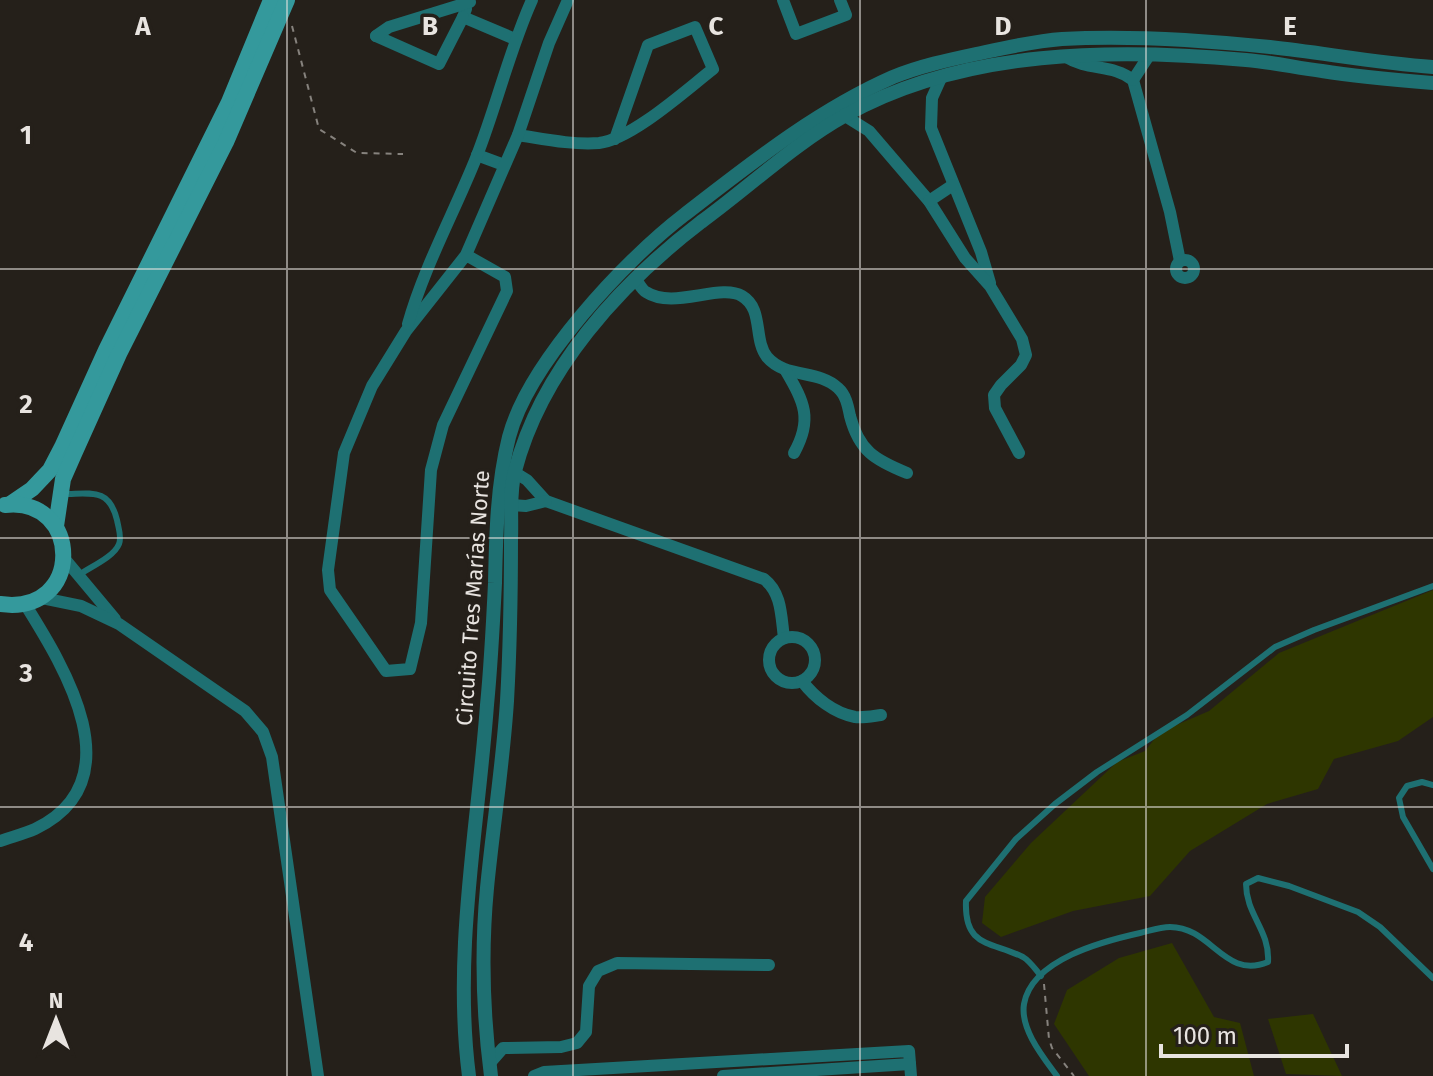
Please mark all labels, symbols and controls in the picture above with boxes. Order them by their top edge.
text: A [134,11,151,42]
text: B [422,11,438,42]
text: C [709,11,724,42]
text: D [995,11,1012,42]
text: E [1283,11,1297,42]
text: 1 [20,120,32,151]
text: 2 [19,389,33,420]
street label: Circuito Tres Marías Norte [451,469,495,727]
text: 3 [18,658,33,689]
text: 4 [19,927,34,958]
north arrow [16,980,96,1060]
text: N [49,987,63,1014]
scale bar [1161,1008,1347,1058]
text: 100 m [1173,1022,1237,1050]

